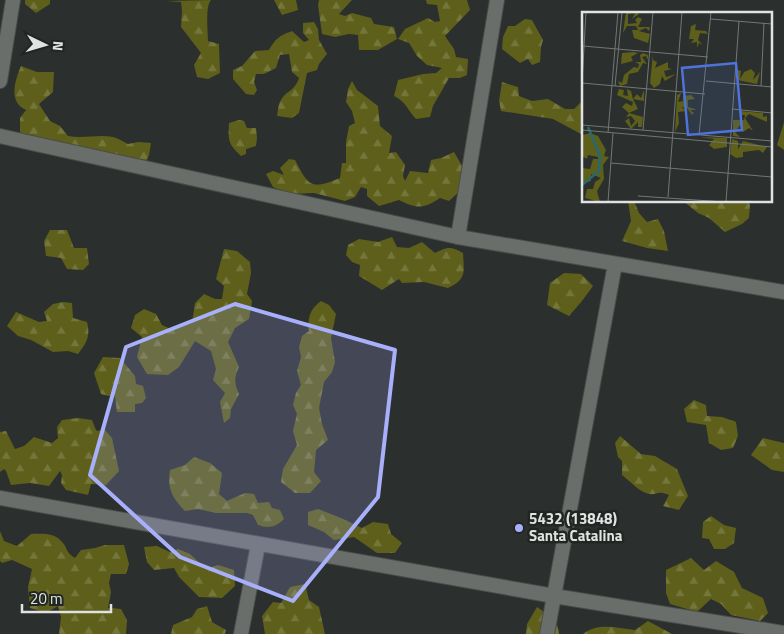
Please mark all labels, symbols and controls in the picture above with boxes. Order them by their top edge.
inset map [582,12,772,202]
north arrow [20,20,70,70]
text: N [48,40,69,52]
place label: 5432 (13848) Santa Catalina [529,507,623,547]
marker: 5432 (13848) Santa Catalina [513,522,525,534]
scale bar [22,582,111,614]
text: 20 m [30,587,63,610]

